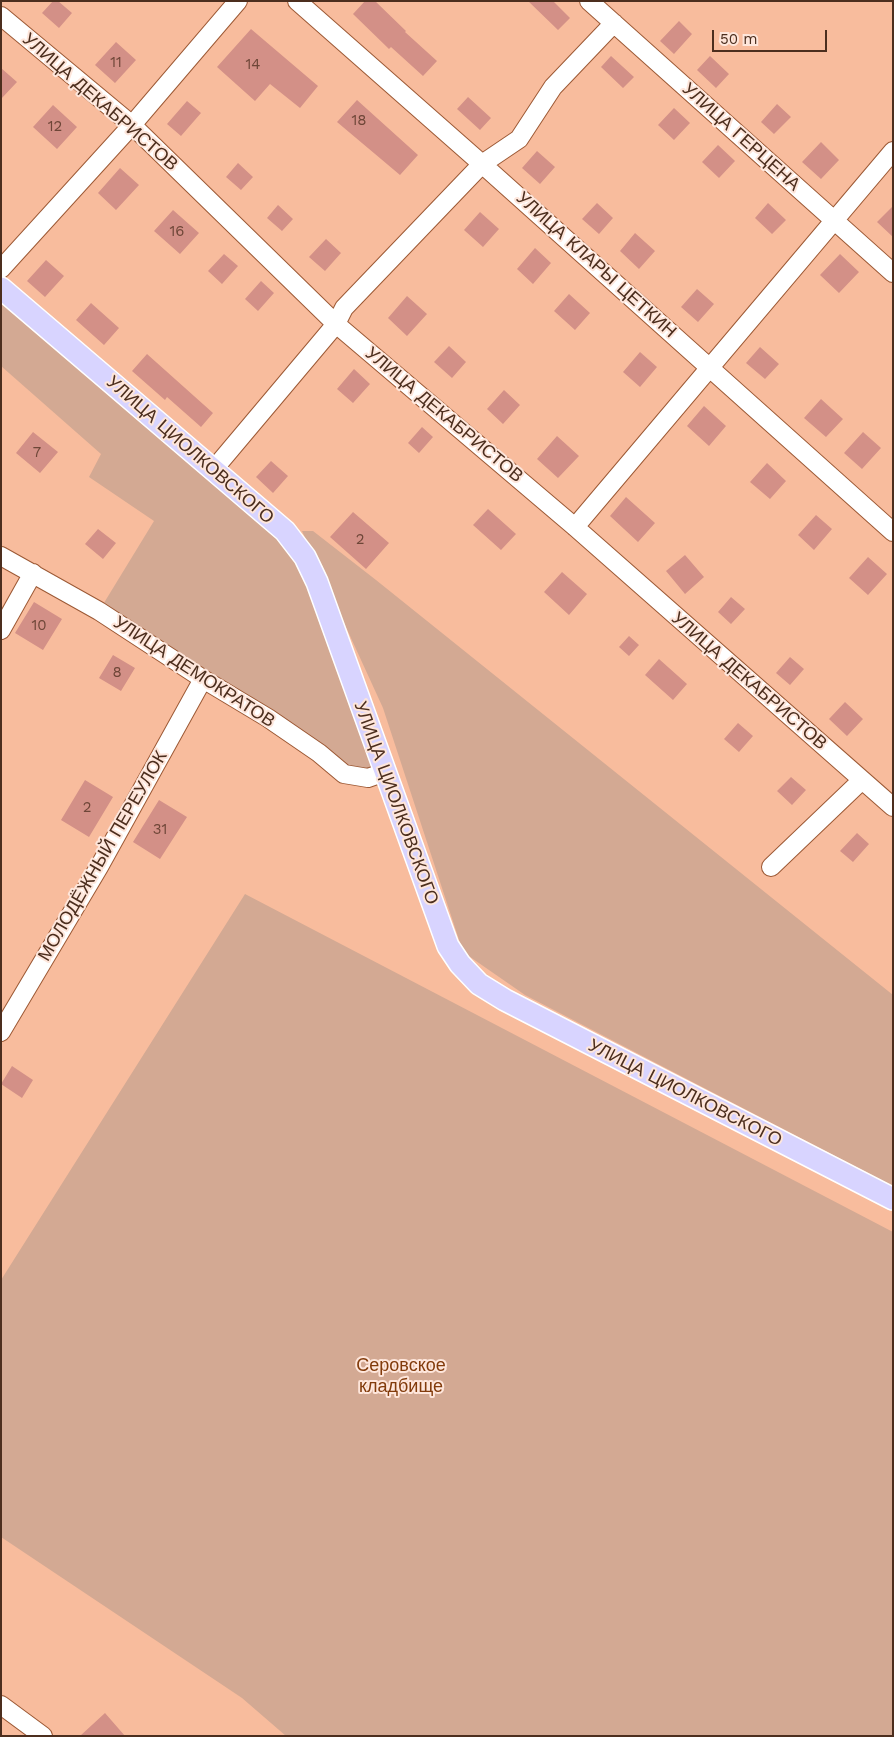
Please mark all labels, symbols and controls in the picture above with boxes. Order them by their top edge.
scale bar [714,20,829,52]
street label: УЛИЦА ДЕКАБРИСТОВ [18,29,182,175]
text: 50 m [720,30,757,48]
house number: 11 [110,54,122,72]
house number: 14 [245,56,261,74]
street label: УЛИЦА ГЕРЦЕНА [678,78,804,196]
house number: 18 [351,112,367,130]
house number: 12 [48,118,62,136]
street label: УЛИЦА КЛАРЫ ЦЕТКИН [511,187,681,343]
house number: 16 [170,223,184,241]
street label: УЛИЦА ДЕКАБРИСТОВ [361,343,527,487]
street label: УЛИЦА ЦИОЛКОВСКОГО [102,371,278,529]
house number: 7 [33,444,41,462]
house number: 2 [356,531,364,549]
street label: УЛИЦА ДЕКАБРИСТОВ [667,608,831,754]
street label: УЛИЦА ДЕМОКРАТОВ [109,612,279,732]
house number: 10 [31,617,47,635]
house number: 8 [112,664,122,682]
street label: УЛИЦА ЦИОЛКОВСКОГО [349,698,443,908]
street label: МОЛОДЁЖНЫЙ ПЕРЕУЛОК [34,747,172,965]
house number: 2 [83,799,91,817]
house number: 31 [153,821,167,839]
street label: УЛИЦА ЦИОЛКОВСКОГО [584,1035,786,1151]
park label: Серовское кладбище [356,1355,446,1398]

